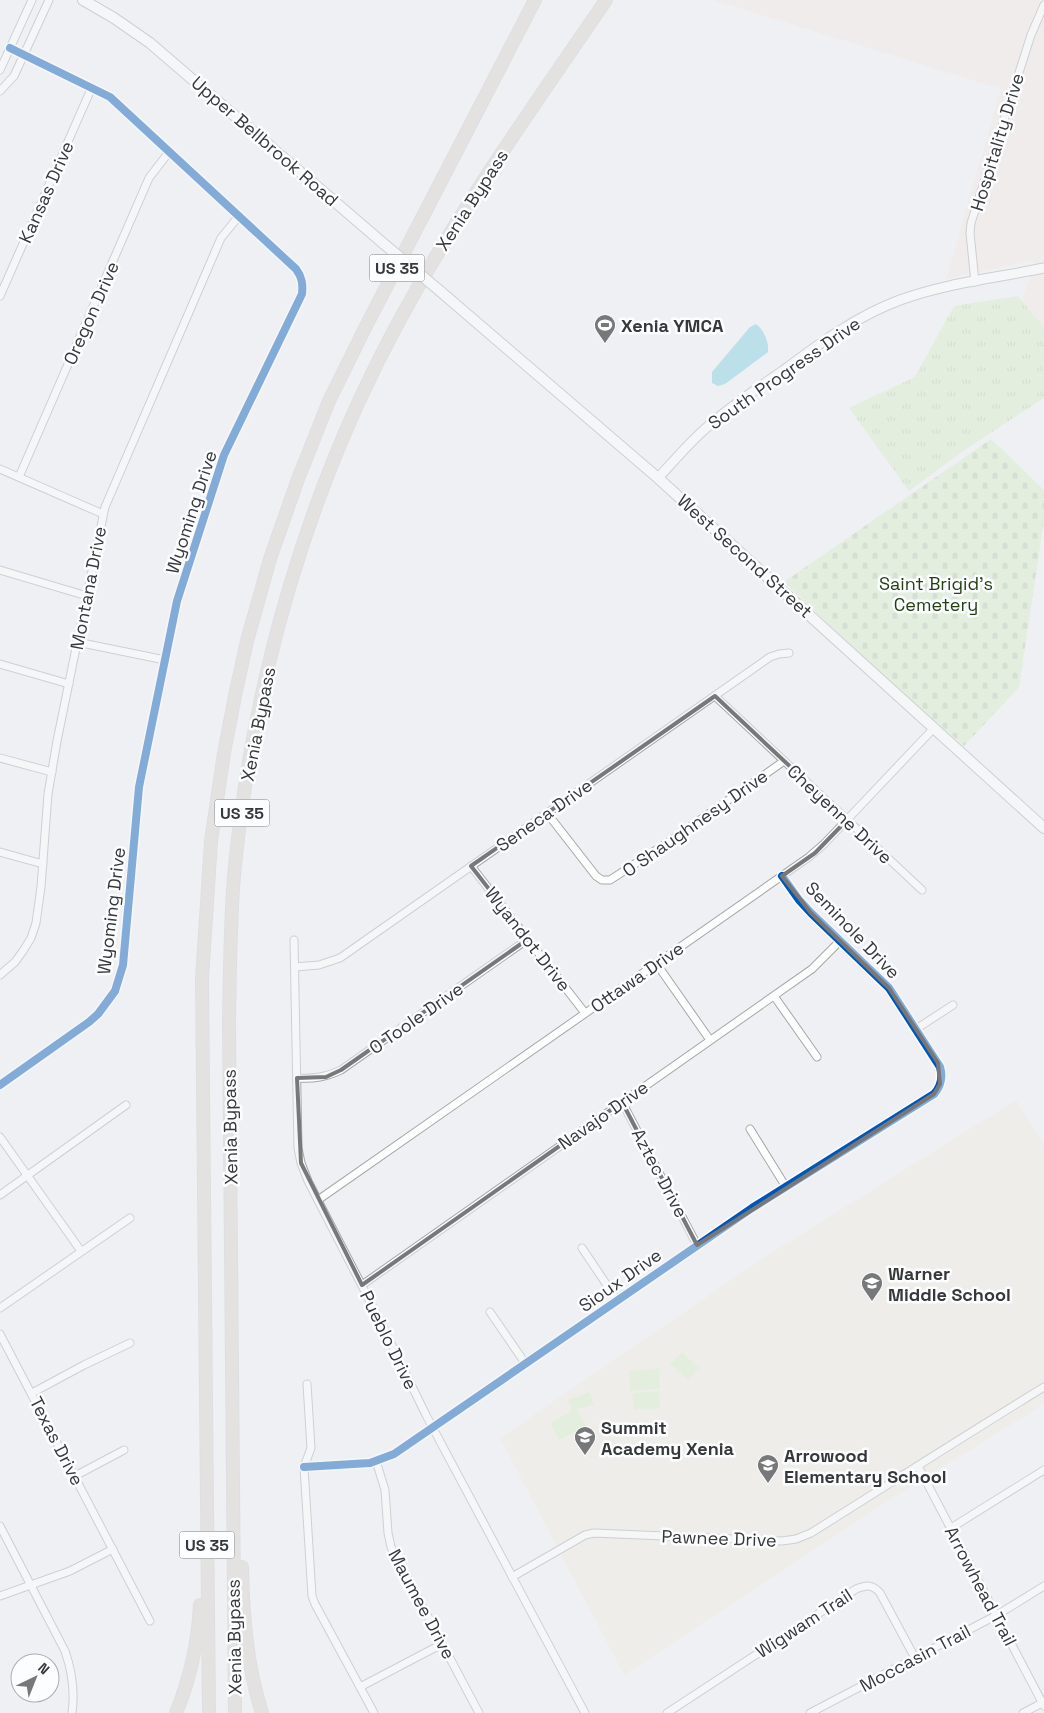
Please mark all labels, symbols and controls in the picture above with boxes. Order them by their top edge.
street label: Hospitality Drive [965,70,1029,214]
street label: Upper Bellbrook Road [187,71,343,211]
street label: Kansas Drive [13,137,79,247]
street label: Xenia Bypass [431,145,513,255]
road number: US 35 [370,254,424,282]
street label: Oregon Drive [58,258,124,368]
street label: South Progress Drive [703,312,865,434]
sports icon: Xenia YMCA [593,313,617,344]
place label: Xenia YMCA [621,314,724,337]
street label: Wyoming Drive [160,448,222,576]
street label: West Second Street [673,489,817,623]
street label: Montana Drive [65,524,111,652]
park label: Saint Brigid’s Cemetery [879,572,993,616]
street label: Xenia Bypass [236,665,280,783]
street label: Cheyenne Drive [783,759,897,869]
street label: O Shaughnesy Drive [618,764,772,882]
street label: Seneca Drive [491,773,597,857]
road number: US 35 [214,800,270,826]
street label: Wyoming Drive [92,846,130,976]
street label: Seminole Drive [801,876,905,984]
street label: Wyandot Drive [480,882,576,996]
street label: Ottawa Drive [586,936,688,1018]
street label: O Toole Drive [364,977,468,1059]
street label: Xenia Bypass [217,1069,243,1185]
street label: Navajo Drive [553,1075,653,1155]
street label: Aztec Drive [627,1124,693,1222]
street label: Sioux Drive [574,1243,666,1317]
place label: Warner Middle School [888,1262,1011,1306]
school or university icon: Warner Middle School [860,1271,884,1302]
street label: Pueblo Drive [355,1287,423,1393]
street label: Texas Drive [25,1393,89,1489]
place label: Summit Academy Xenia [601,1416,735,1460]
school or university icon: Summit Academy Xenia [573,1425,597,1456]
place label: Arrowood Elementary School [784,1444,947,1488]
school or university icon: Arrowood Elementary School [756,1453,780,1484]
street label: Arrowhead Trail [940,1522,1022,1650]
street label: Pawnee Drive [661,1524,777,1552]
road number: US 35 [180,1532,234,1558]
street label: Maumee Drive [383,1545,461,1663]
street label: Xenia Bypass [221,1579,247,1695]
street label: Wigwam Trail [751,1583,857,1663]
street label: Moccasin Trail [856,1619,974,1697]
north arrow [10,1653,60,1703]
text: N [34,1659,53,1678]

